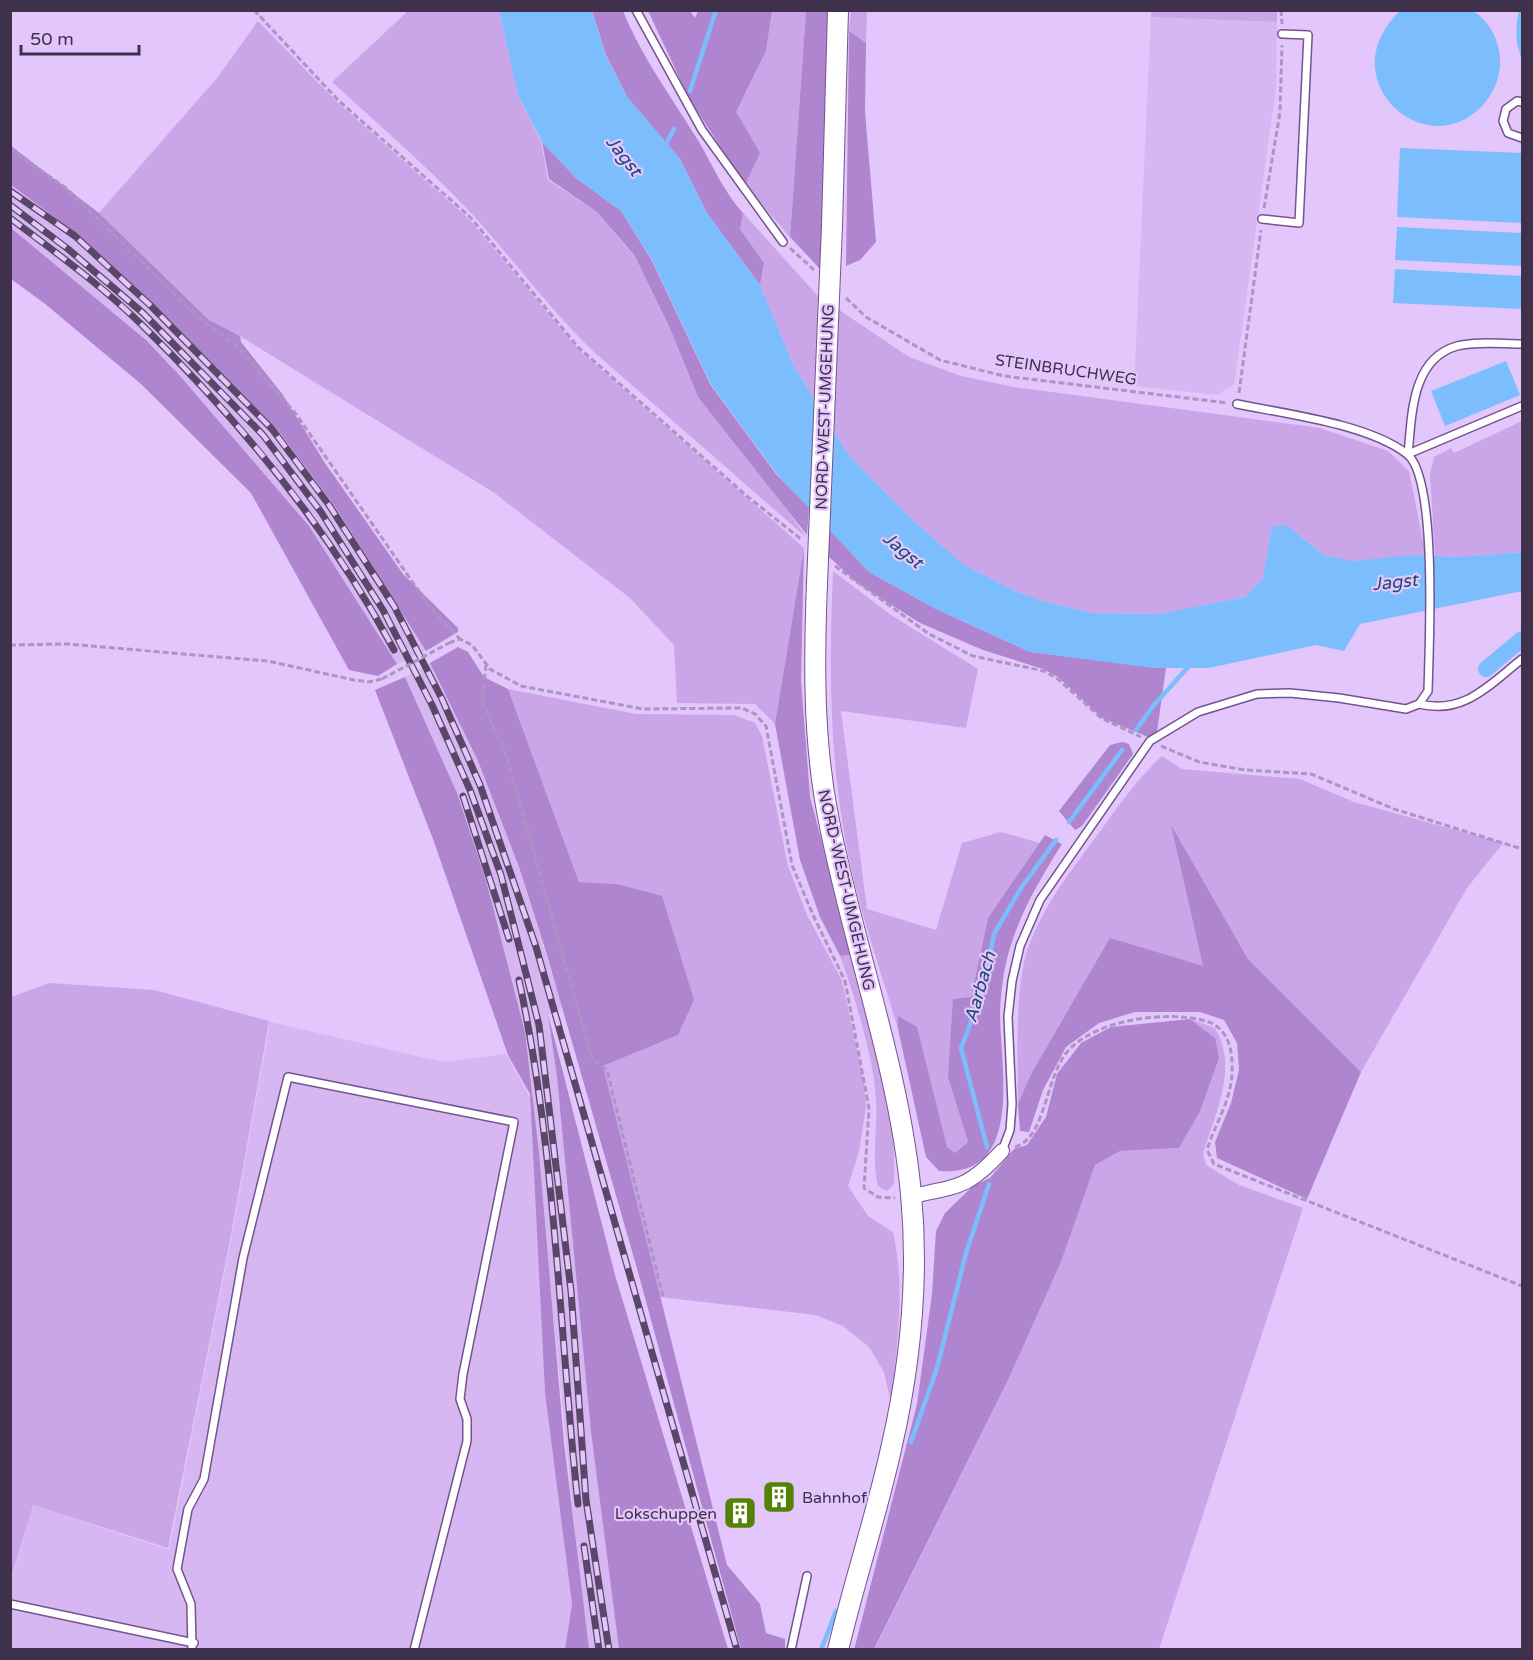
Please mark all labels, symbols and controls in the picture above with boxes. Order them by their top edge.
scale bar [21,18,140,56]
text: 50 m [30,28,74,50]
water label: Jagst [601,131,648,182]
street label: NORD-WEST-UMGEHUNG [811,304,839,510]
street label: STEINBRUCHWEG [994,350,1138,390]
water label: Jagst [879,527,929,574]
water label: Jagst [1371,568,1421,595]
street label: NORD-WEST-UMGEHUNG [813,788,879,993]
water label: Aarbach [959,948,1001,1025]
building icon: Bahnhof [761,1479,797,1515]
place label: Bahnhof [802,1488,868,1508]
building icon: Lokschuppen [722,1495,758,1531]
place label: Lokschuppen [615,1504,717,1524]

